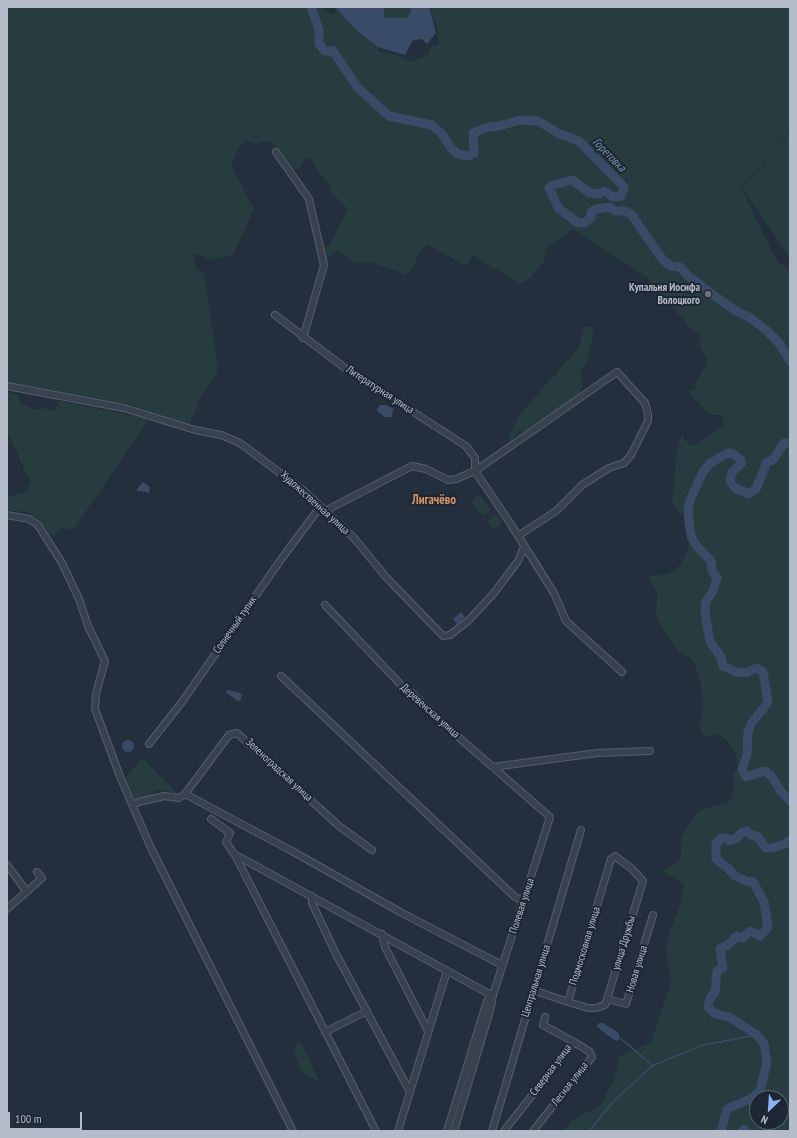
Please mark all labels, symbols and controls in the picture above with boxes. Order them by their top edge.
water label: Горетовка [589,135,629,175]
place label: Купальня Иосифа Волоцкого [629,281,700,307]
marker: Купальня Иосифа Волоцкого [703,289,713,299]
street label: Литературная улица [344,363,416,417]
street label: Художественная улица [278,469,352,537]
district label: Лигачёво [412,492,456,508]
street label: Солнечный тупик [210,594,260,656]
street label: Деревенская улица [398,681,462,741]
street label: Зеленоградская улица [243,736,315,804]
street label: Полевая улица [507,877,537,935]
street label: Подмосковная улица [567,905,603,987]
street label: улица Дружбы [609,914,639,972]
street label: Центральная улица [519,943,553,1019]
street label: Новая улица [624,944,650,994]
street label: Северная улица [527,1042,575,1098]
street label: Лесная улица [549,1059,591,1109]
north arrow [749,1090,789,1130]
scale bar [10,1104,84,1130]
text: 100 m [15,1111,42,1126]
text: N [759,1112,770,1128]

